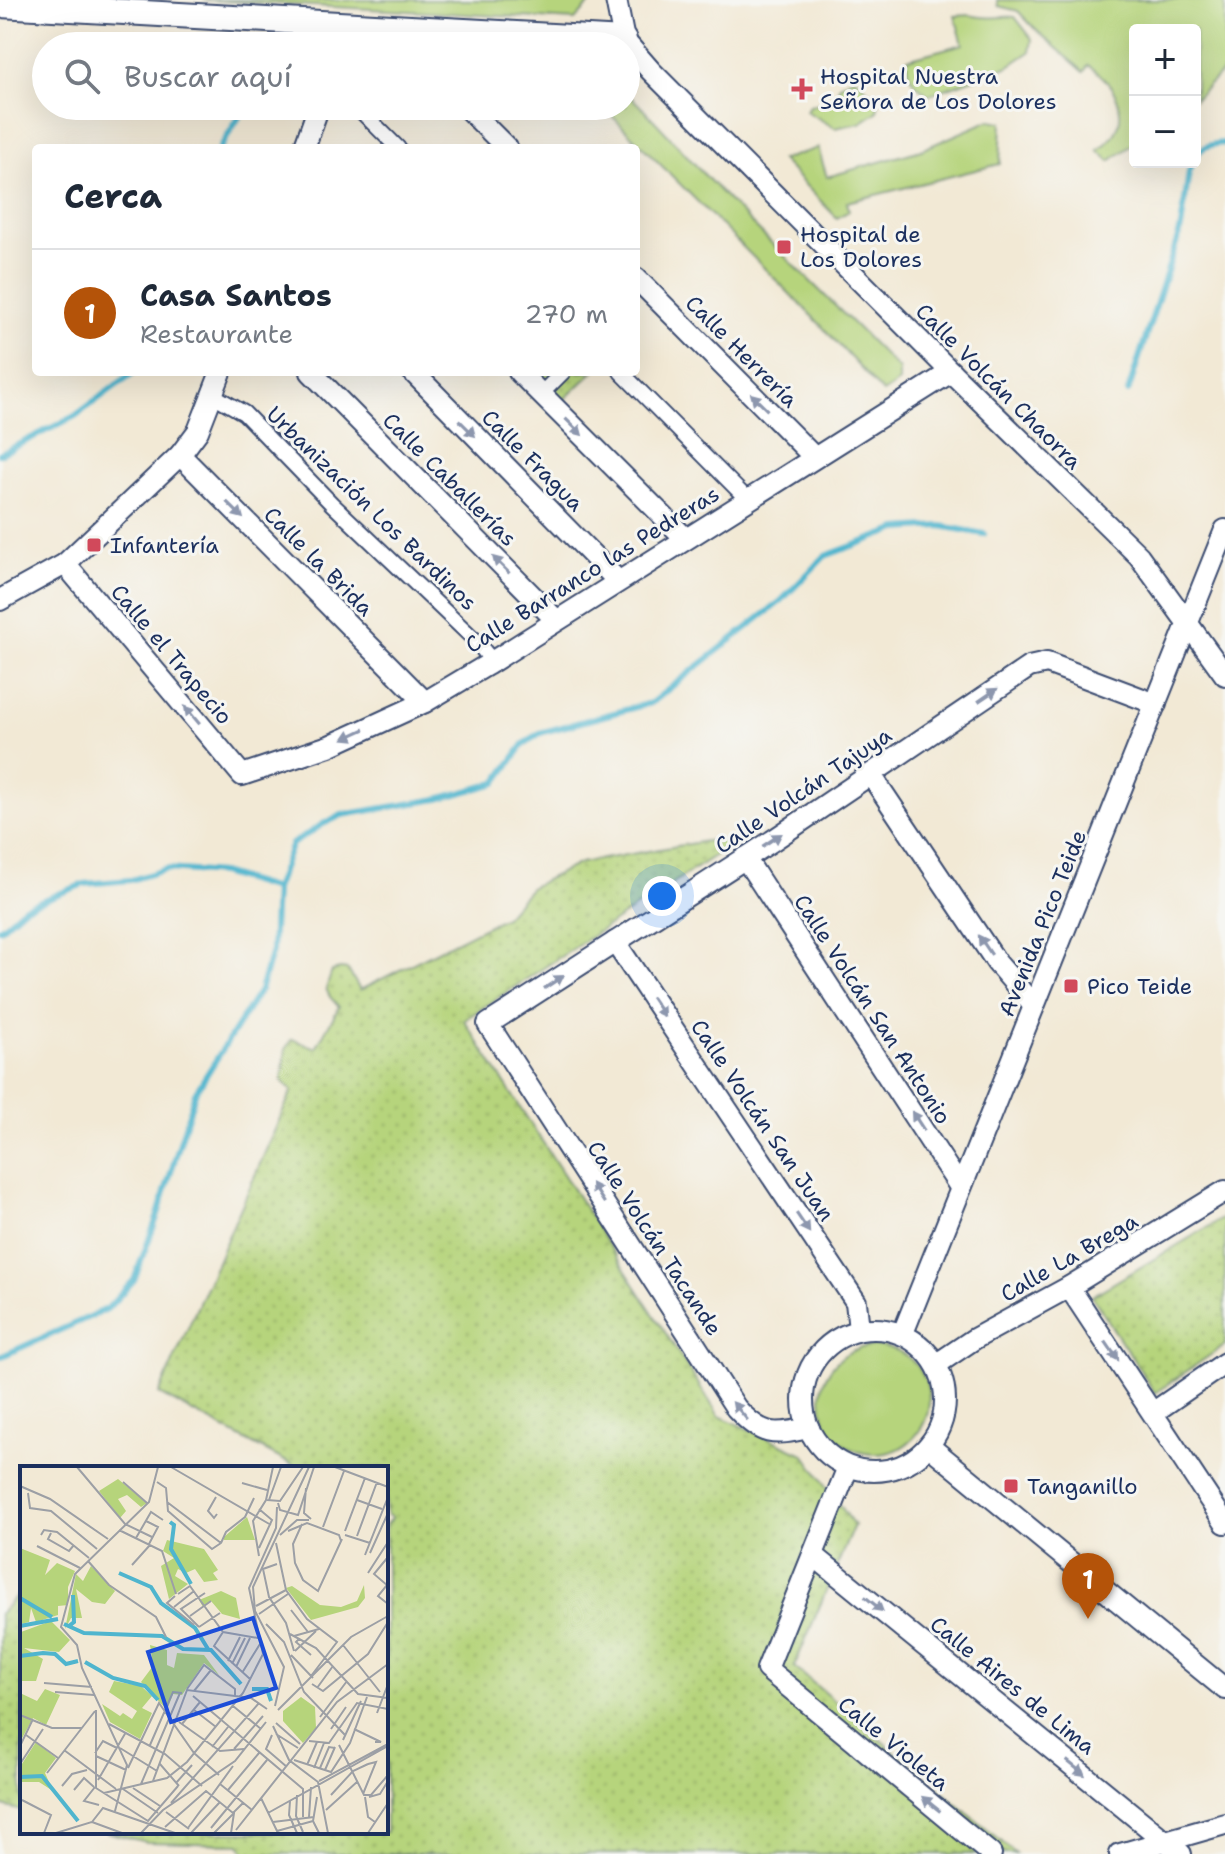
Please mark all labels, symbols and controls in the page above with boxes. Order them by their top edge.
map controls [1129,24,1201,168]
button: + [1129,24,1201,96]
search box [32,32,640,120]
icon: search [60,54,104,98]
text: Buscar aquí [124,56,292,97]
place label: Hospital Nuestra Señora de Los Dolores [820,62,1057,116]
marker: Hospital Nuestra Señora de Los Dolores [791,78,813,100]
button: − [1129,96,1201,168]
text: Cerca [64,173,162,219]
place label: Hospital de Los Dolores [800,220,922,274]
marker: Hospital de Los Dolores [775,238,793,256]
text: Casa Santos [140,275,332,316]
street label: Calle Herrería [679,289,804,414]
text: 1 [84,296,96,331]
text: 270 m [525,296,608,331]
street label: Calle Volcán Chaorra [909,297,1088,476]
text: Restaurante [140,316,293,351]
one-way arrow [750,393,769,412]
street label: Urbanización Los Bardinos [260,400,483,617]
street label: Calle Fragua [475,403,590,518]
street label: Calle Caballerías [376,406,523,553]
one-way arrow [564,417,583,436]
one-way arrow [457,418,476,437]
street label: Calle Barranco las Pedreras [460,479,725,660]
one-way arrow [225,500,244,519]
street label: Calle la Brida [258,500,380,623]
place label: Infantería [110,531,219,560]
marker: Infantería [85,536,103,554]
one-way arrow [492,556,511,575]
street label: Calle el Trapecio [104,578,239,731]
one-way arrow [977,688,998,703]
one-way arrow [184,705,201,725]
street label: Calle Volcán Tajuya [709,720,897,860]
one-way arrow [342,728,366,741]
street label: Avenida Pico Teide [992,826,1093,1021]
one-way arrow [761,834,783,848]
your location [642,876,682,916]
street label: Calle Volcán San Antonio [787,889,958,1130]
one-way arrow [978,935,993,956]
place label: Pico Teide [1087,972,1192,1001]
one-way arrow [543,975,565,989]
marker: Pico Teide [1062,977,1080,995]
one-way arrow [651,996,666,1017]
street label: Calle Volcán San Juan [684,1014,841,1227]
one-way arrow [910,1111,925,1132]
street label: Calle Volcán Tacande [581,1135,728,1341]
one-way arrow [590,1183,605,1204]
street label: Calle La Brega [995,1206,1143,1309]
one-way arrow [795,1212,810,1233]
one-way arrow [1104,1341,1119,1362]
one-way arrow [732,1401,749,1421]
inset map [20,1466,388,1834]
place label: Tanganillo [1027,1472,1137,1501]
marker: Tanganillo [1002,1477,1020,1495]
pin: 1 [1062,1553,1114,1619]
one-way arrow [864,1595,884,1612]
street label: Calle Aires de Lima [924,1610,1102,1761]
street label: Calle Violeta [832,1690,956,1797]
one-way arrow [1066,1759,1086,1775]
one-way arrow [921,1797,941,1813]

